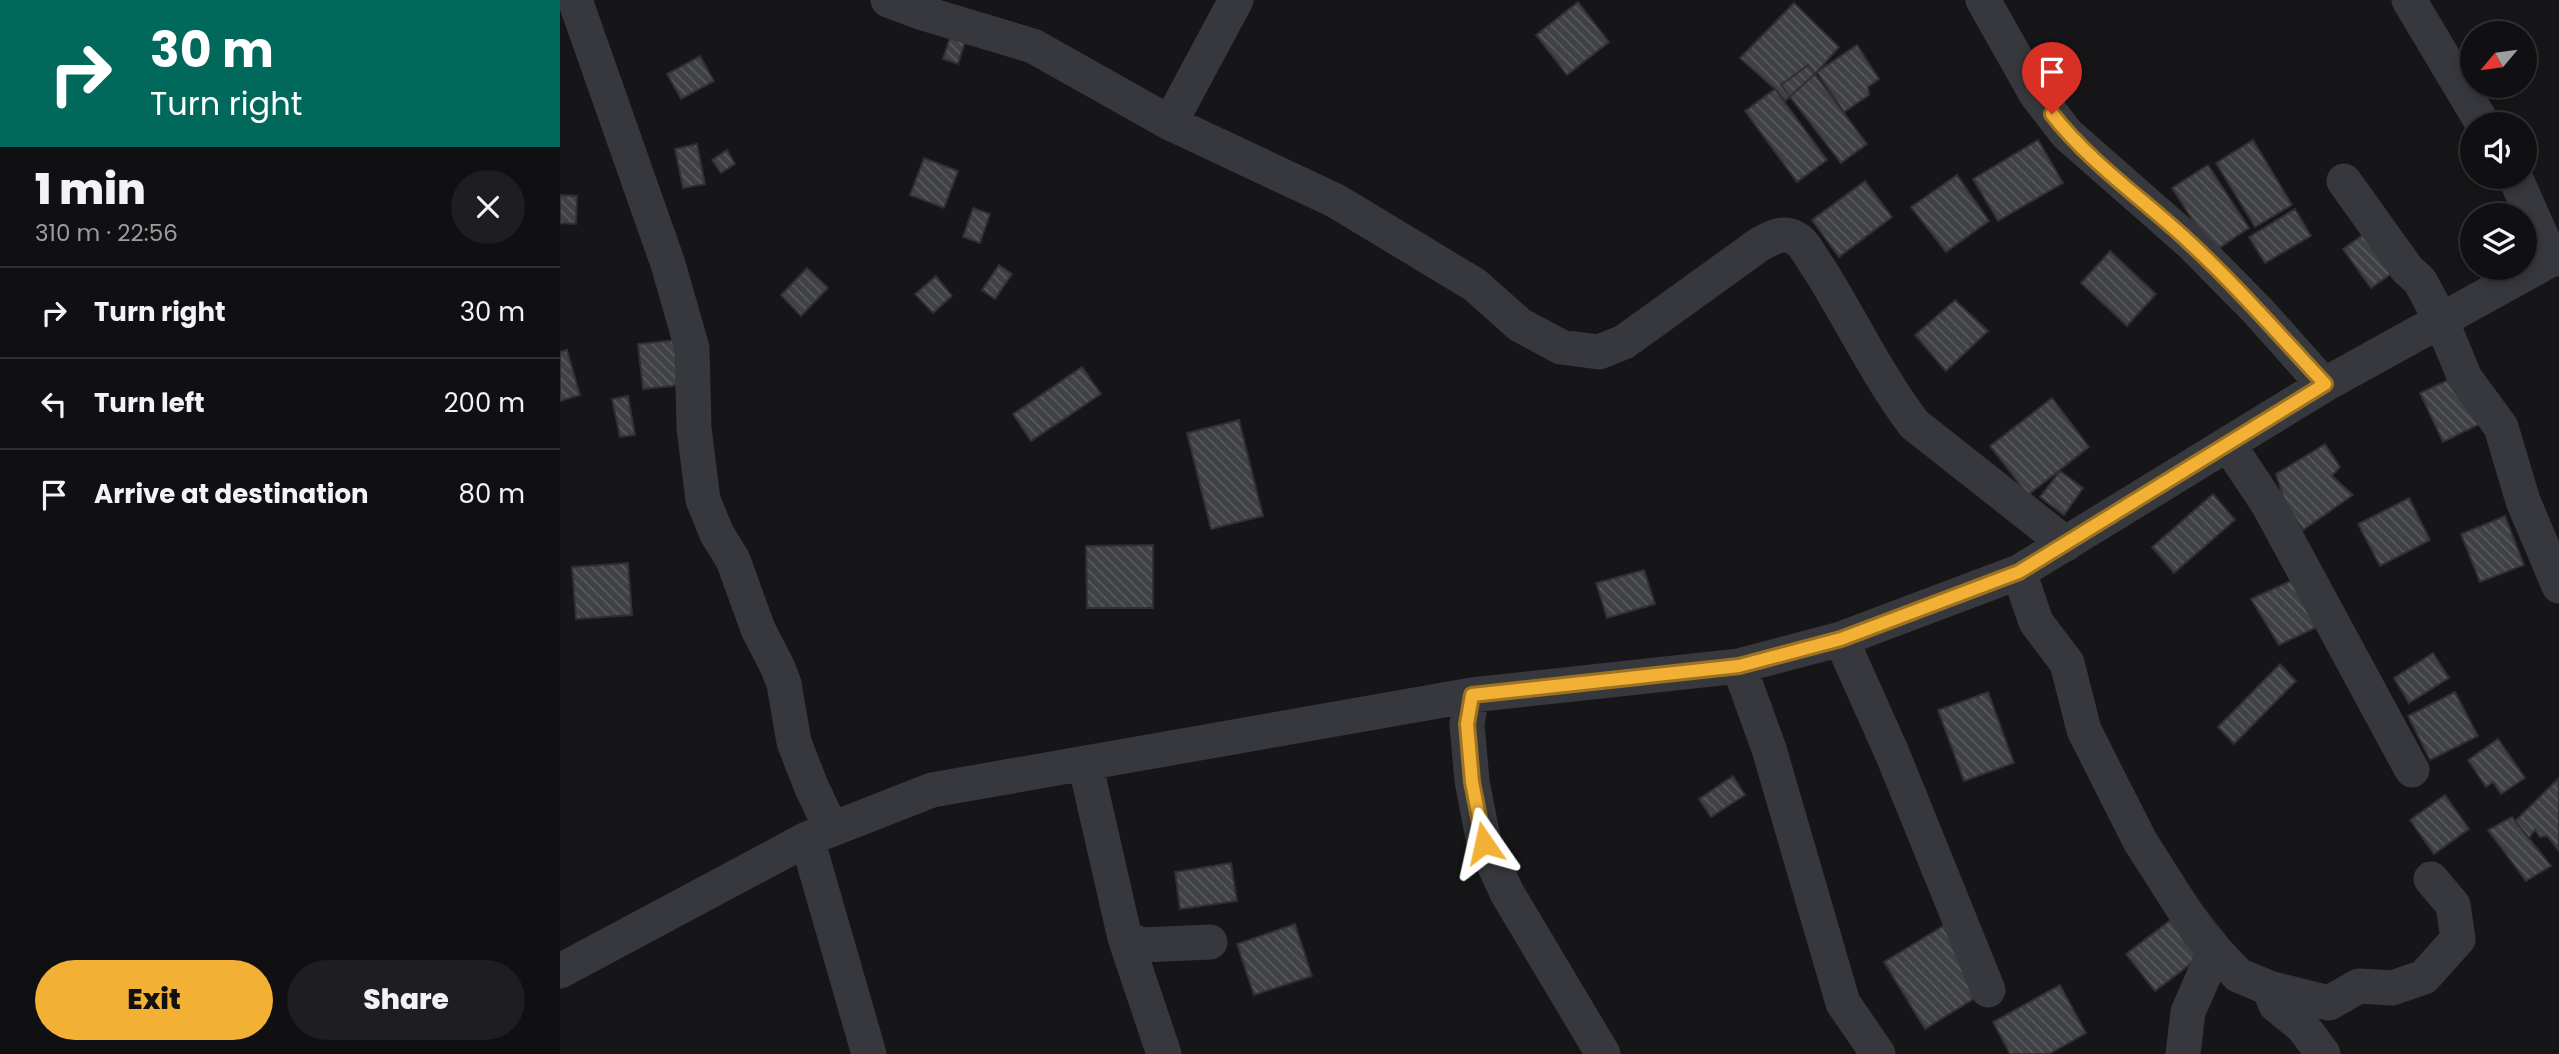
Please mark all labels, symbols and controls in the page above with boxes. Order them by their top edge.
text: 30 m [150,16,274,84]
north arrow [2460,21,2538,98]
map controls [2460,21,2537,280]
icon: right [35,28,126,119]
pin [2022,42,2082,114]
icon: arrive [2033,53,2071,91]
text: Turn right [150,81,302,126]
button: sound [2460,112,2537,189]
text: 1 min [35,160,146,219]
button: close [451,170,525,244]
button: layers [2460,203,2537,280]
text: 310 m · 22:56 [35,217,178,249]
icon: right [35,294,73,332]
text: Turn right [94,294,226,330]
text: 30 m [460,294,525,330]
icon: left [35,385,73,423]
text: Turn left [94,385,205,421]
text: 200 m [444,385,525,421]
icon: arrive [35,476,73,514]
text: Arrive at destination [94,476,369,512]
text: 80 m [459,476,525,512]
position arrow [1447,806,1521,880]
button: Exit [35,960,273,1040]
button: Share [287,960,525,1040]

